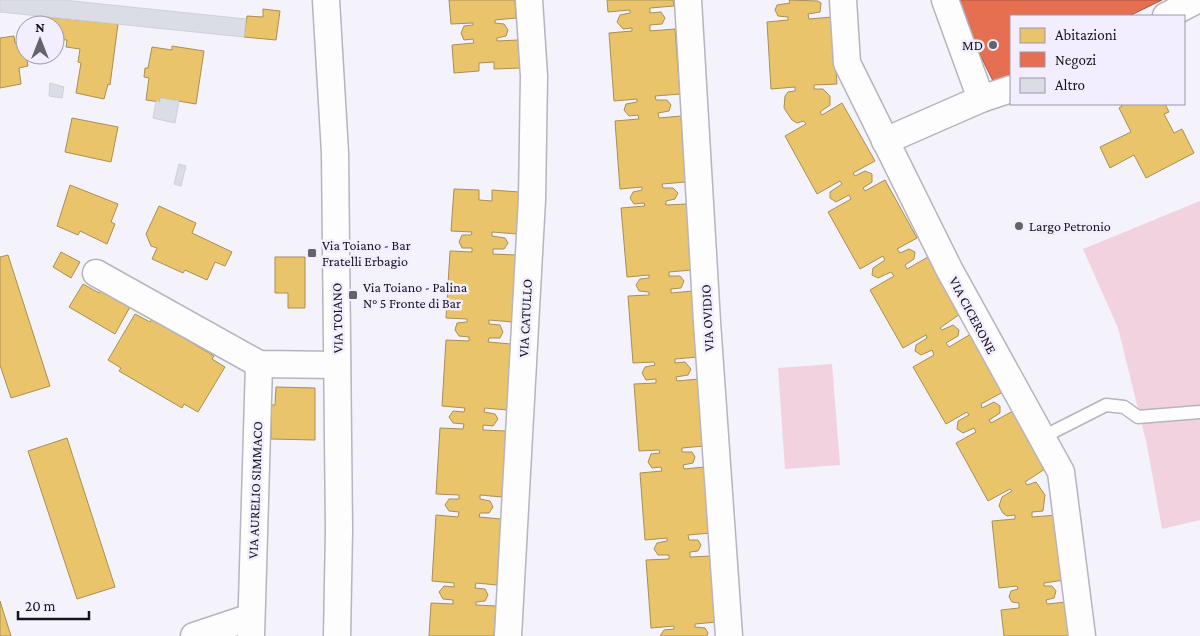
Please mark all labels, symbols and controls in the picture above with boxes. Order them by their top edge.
north arrow [15,15,65,65]
legend [1010,15,1185,105]
text: N [35,19,45,35]
text: Abitazioni [1055,27,1117,43]
place label: MD [962,37,983,53]
marker: MD [987,39,999,51]
text: Negozi [1055,52,1096,69]
text: Altro [1055,77,1085,93]
place label: Largo Petronio [1029,218,1111,234]
marker: Largo Petronio [1013,220,1025,232]
place label: Via Toiano - Bar Fratelli Erbagio [322,237,411,269]
marker: Via Toiano - Bar Fratelli Erbagio [306,247,318,259]
street label: VIA CICERONE [946,274,1000,357]
street label: VIA CATULLO [515,278,535,358]
place label: Via Toiano - Palina N° 5 Fronte di Bar [363,279,468,311]
street label: VIA TOIANO [328,283,346,353]
street label: VIA OVIDIO [697,284,717,352]
marker: Via Toiano - Palina N° 5 Fronte di Bar [347,289,359,301]
street label: VIA AURELIO SIMMACO [245,421,265,559]
scale bar [18,588,89,620]
text: 20 m [25,598,56,614]

